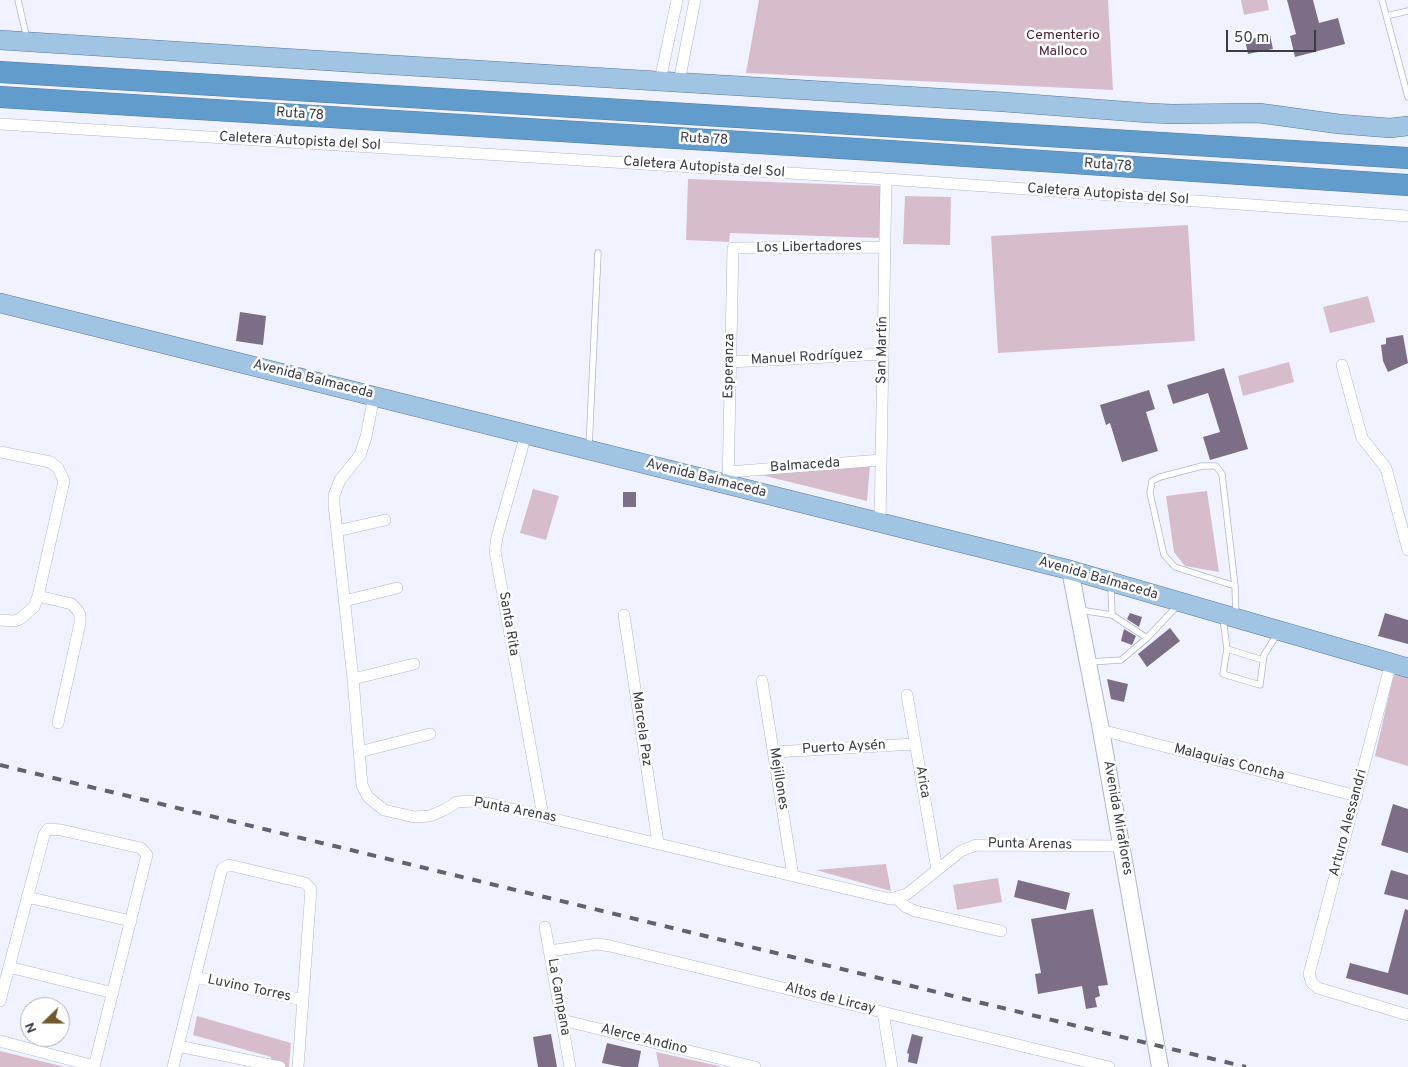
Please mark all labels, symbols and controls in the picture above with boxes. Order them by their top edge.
scale bar [1228,20,1318,52]
park label: Cementerio Malloco [1026,28,1100,60]
text: 50 m [1234,29,1269,48]
street label: Ruta 78 [275,105,325,125]
street label: Caletera Autopista del Sol [219,129,381,155]
street label: Ruta 78 [679,130,729,150]
street label: Caletera Autopista del Sol [623,154,785,182]
street label: Ruta 78 [1083,156,1133,176]
street label: Caletera Autopista del Sol [1027,181,1189,209]
street label: Los Libertadores [756,239,862,257]
street label: San Martín [874,316,892,384]
street label: Esperanza [721,333,739,399]
street label: Manuel Rodríguez [750,347,864,369]
street label: Avenida Balmaceda [251,357,375,403]
street label: Balmaceda [770,455,840,477]
street label: Avenida Balmaceda [644,456,768,502]
street label: Avenida Balmaceda [1036,554,1160,604]
street label: Santa Rita [494,591,522,657]
street label: Marcela Paz [627,690,655,768]
street label: Puerto Aysén [802,737,886,759]
street label: Malaquias Concha [1172,741,1286,785]
street label: Mejillones [765,747,791,811]
street label: Avenida Miraflores [1099,759,1135,877]
street label: Arica [911,764,933,800]
street label: Arturo Alessandri [1327,768,1371,878]
street label: Punta Arenas [472,795,558,827]
street label: Punta Arenas [988,836,1072,854]
street label: La Campana [543,957,573,1037]
street label: Luvino Torres [206,972,292,1006]
street label: Altos de Lircay [783,980,877,1018]
north arrow [20,997,70,1047]
text: N [22,1020,41,1035]
street label: Alerce Andino [599,1021,689,1059]

